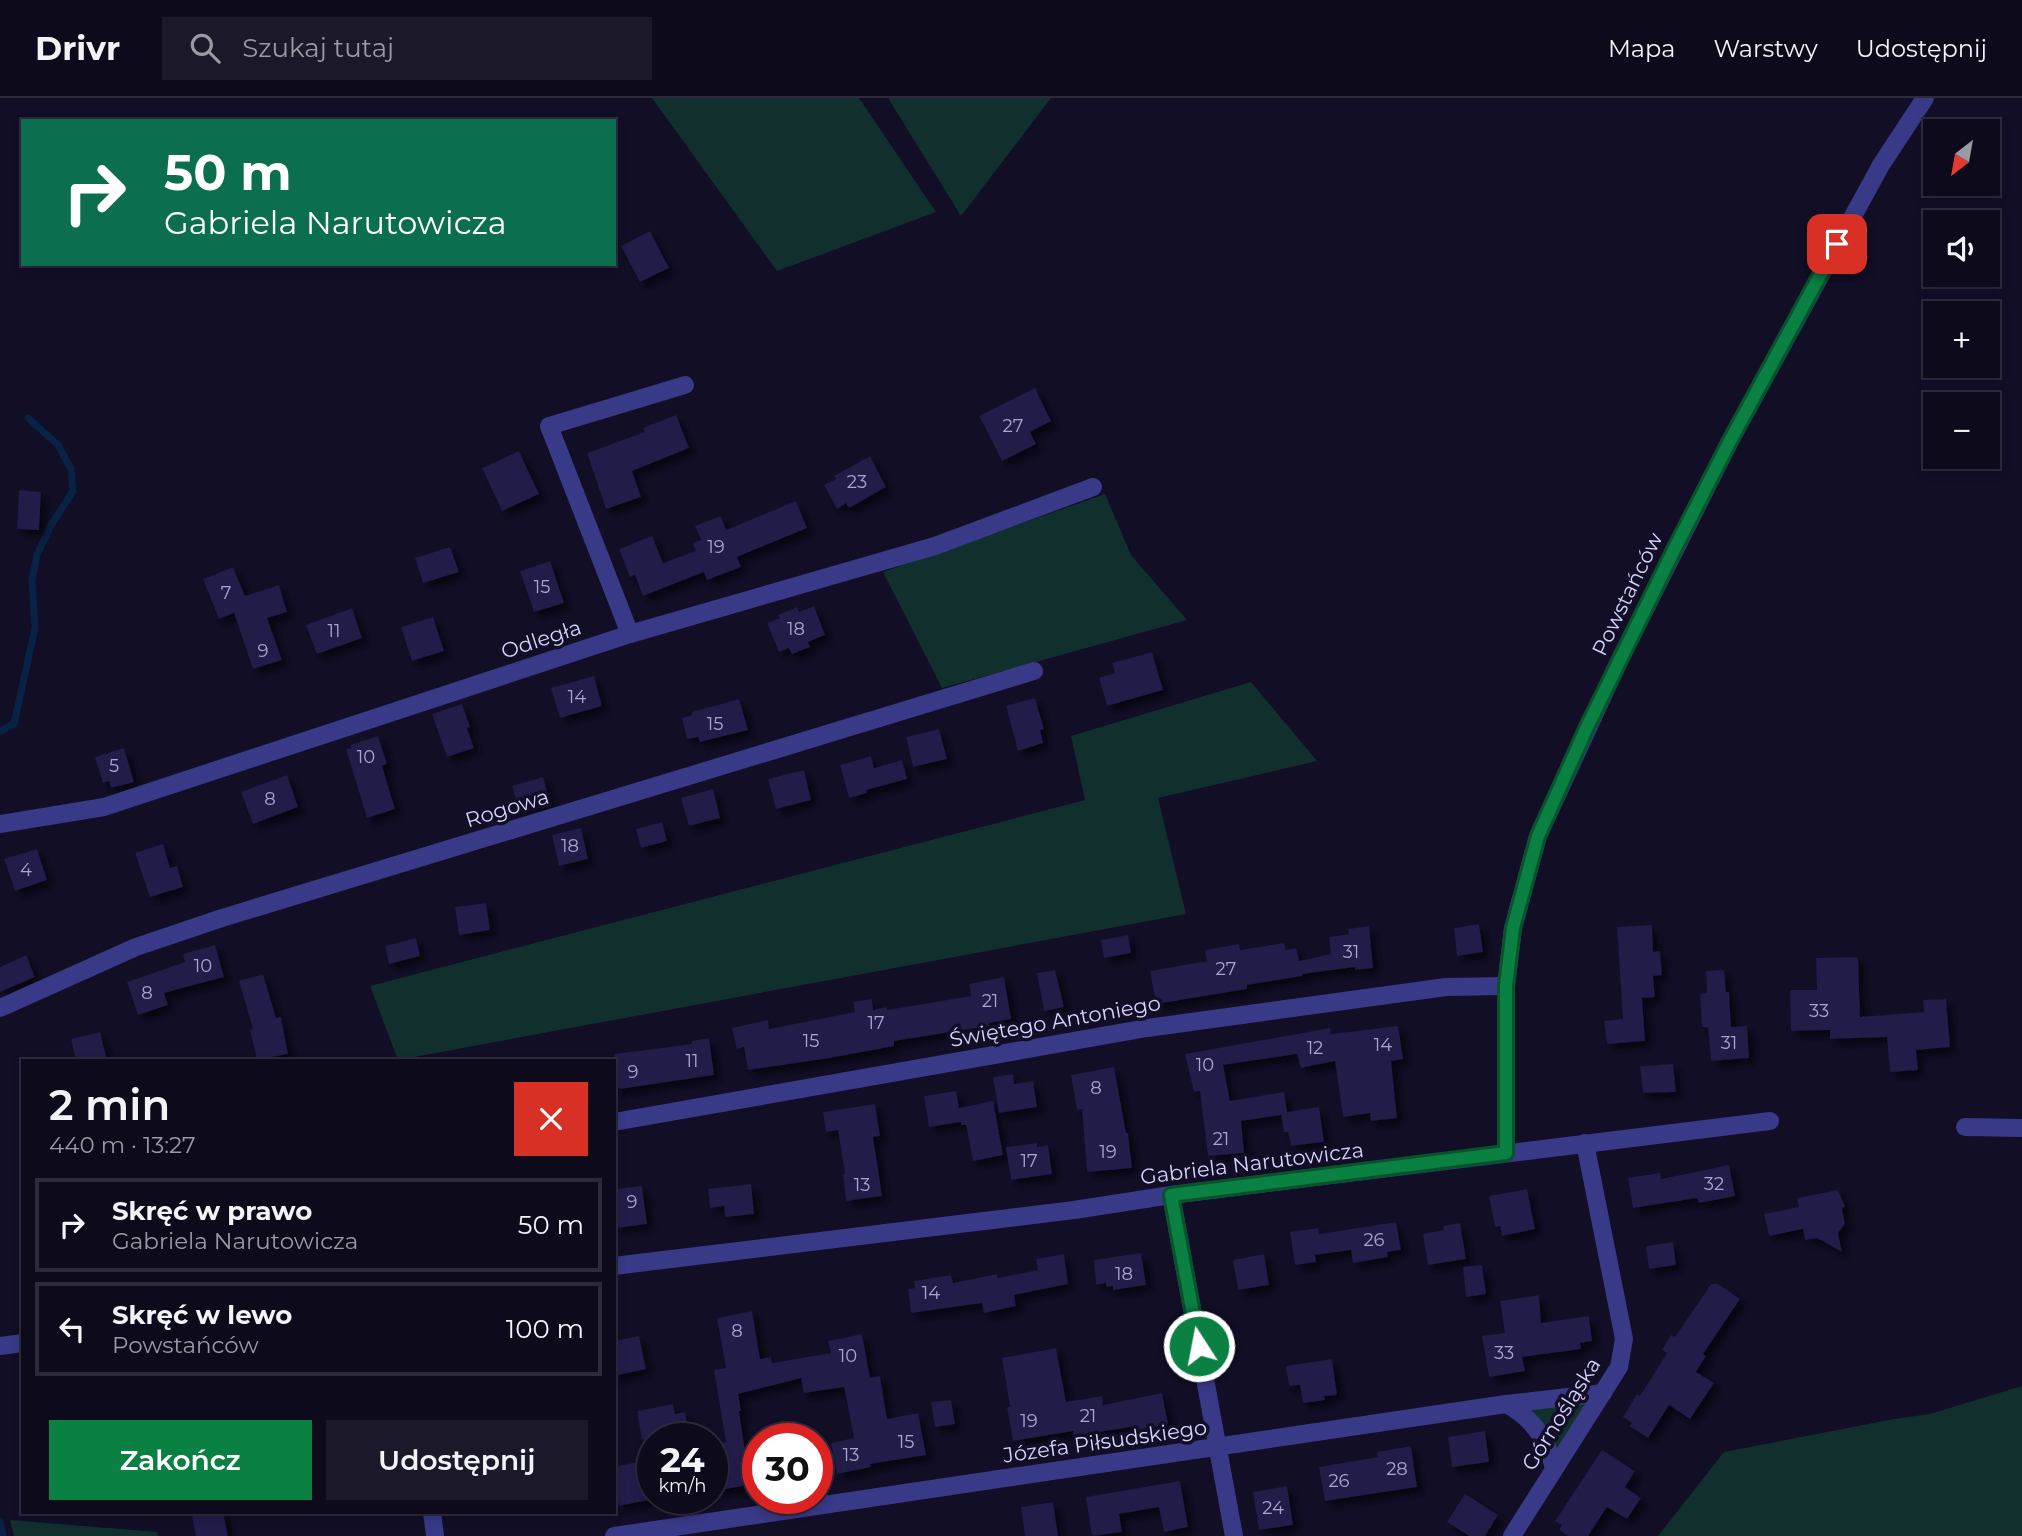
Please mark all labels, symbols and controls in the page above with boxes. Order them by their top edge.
search box [162,17,652,80]
text: Drivr [35,28,120,68]
icon: search [186,29,224,67]
text: Szukaj tutaj [242,32,394,64]
text: Mapa [1608,34,1675,63]
text: Warstwy [1713,34,1818,63]
text: Udostępnij [1856,34,1987,63]
north arrow [1923,119,2000,196]
map controls [1923,119,2000,469]
text: 50 m [164,143,292,202]
icon: right [49,147,140,238]
text: Gabriela Narutowicza [164,203,507,242]
button: sound [1923,210,2000,287]
pin [1807,214,1867,274]
icon: arrive [1818,225,1856,263]
button: + [1923,301,2000,378]
button: − [1923,392,2000,469]
house number: 27 [1003,415,1023,437]
house number: 23 [847,471,867,493]
street label: Powstańców [1586,528,1668,660]
house number: 19 [707,536,725,558]
house number: 15 [534,576,550,598]
house number: 7 [221,582,231,604]
street label: Odległa [498,614,584,664]
house number: 18 [787,618,805,640]
house number: 11 [328,620,341,642]
house number: 9 [258,640,269,662]
house number: 14 [568,686,586,708]
house number: 15 [707,713,723,735]
house number: 10 [357,746,375,768]
house number: 5 [109,755,119,777]
street label: Rogowa [462,783,552,833]
house number: 8 [264,788,276,810]
house number: 18 [561,835,579,857]
house number: 4 [20,859,32,881]
house number: 31 [1343,941,1359,963]
house number: 10 [194,955,212,977]
house number: 27 [1216,958,1236,980]
house number: 8 [141,982,153,1004]
street label: Świętego Antoniego [947,990,1163,1052]
house number: 21 [982,990,998,1012]
house number: 33 [1809,1000,1829,1022]
house number: 17 [867,1012,885,1034]
house number: 15 [803,1030,819,1052]
house number: 31 [1721,1032,1737,1054]
house number: 14 [1374,1034,1392,1056]
house number: 12 [1307,1037,1323,1059]
house number: 11 [686,1050,699,1072]
house number: 10 [1196,1054,1214,1076]
house number: 9 [628,1061,639,1083]
house number: 8 [1090,1077,1102,1099]
text: 2 min [49,1079,170,1131]
button: close [514,1082,588,1156]
house number: 21 [1213,1128,1229,1150]
text: 440 m · 13:27 [49,1131,196,1159]
street label: Gabriela Narutowicza [1139,1137,1365,1189]
house number: 19 [1099,1141,1117,1163]
house number: 17 [1020,1150,1038,1172]
house number: 32 [1704,1173,1724,1195]
house number: 13 [854,1174,870,1196]
house number: 9 [627,1191,638,1213]
text: Skręć w prawo [112,1195,312,1227]
icon: right [53,1206,91,1244]
text: 50 m [518,1209,584,1241]
text: Gabriela Narutowicza [112,1227,358,1255]
house number: 26 [1363,1229,1385,1251]
house number: 18 [1115,1263,1133,1285]
house number: 14 [922,1282,940,1304]
text: Skręć w lewo [112,1299,292,1331]
position arrow [1162,1309,1236,1383]
icon: left [53,1310,91,1348]
text: 100 m [506,1313,584,1345]
house number: 8 [731,1320,743,1342]
text: Powstańców [112,1331,259,1359]
house number: 33 [1494,1342,1514,1364]
house number: 10 [839,1345,857,1367]
street label: Górnośląska [1516,1353,1606,1475]
house number: 21 [1080,1405,1096,1427]
house number: 19 [1020,1410,1038,1432]
street label: Józefa Piłsudskiego [1001,1414,1208,1468]
button: Zakończ [49,1420,312,1500]
button: Udostępnij [326,1420,588,1500]
speed limit sign: 30 [742,1423,833,1514]
house number: 15 [898,1431,914,1453]
text: 24 [660,1438,705,1481]
house number: 13 [843,1444,859,1466]
house number: 28 [1386,1458,1408,1480]
house number: 26 [1328,1470,1350,1492]
text: km/h [658,1475,707,1497]
house number: 24 [1262,1497,1284,1519]

